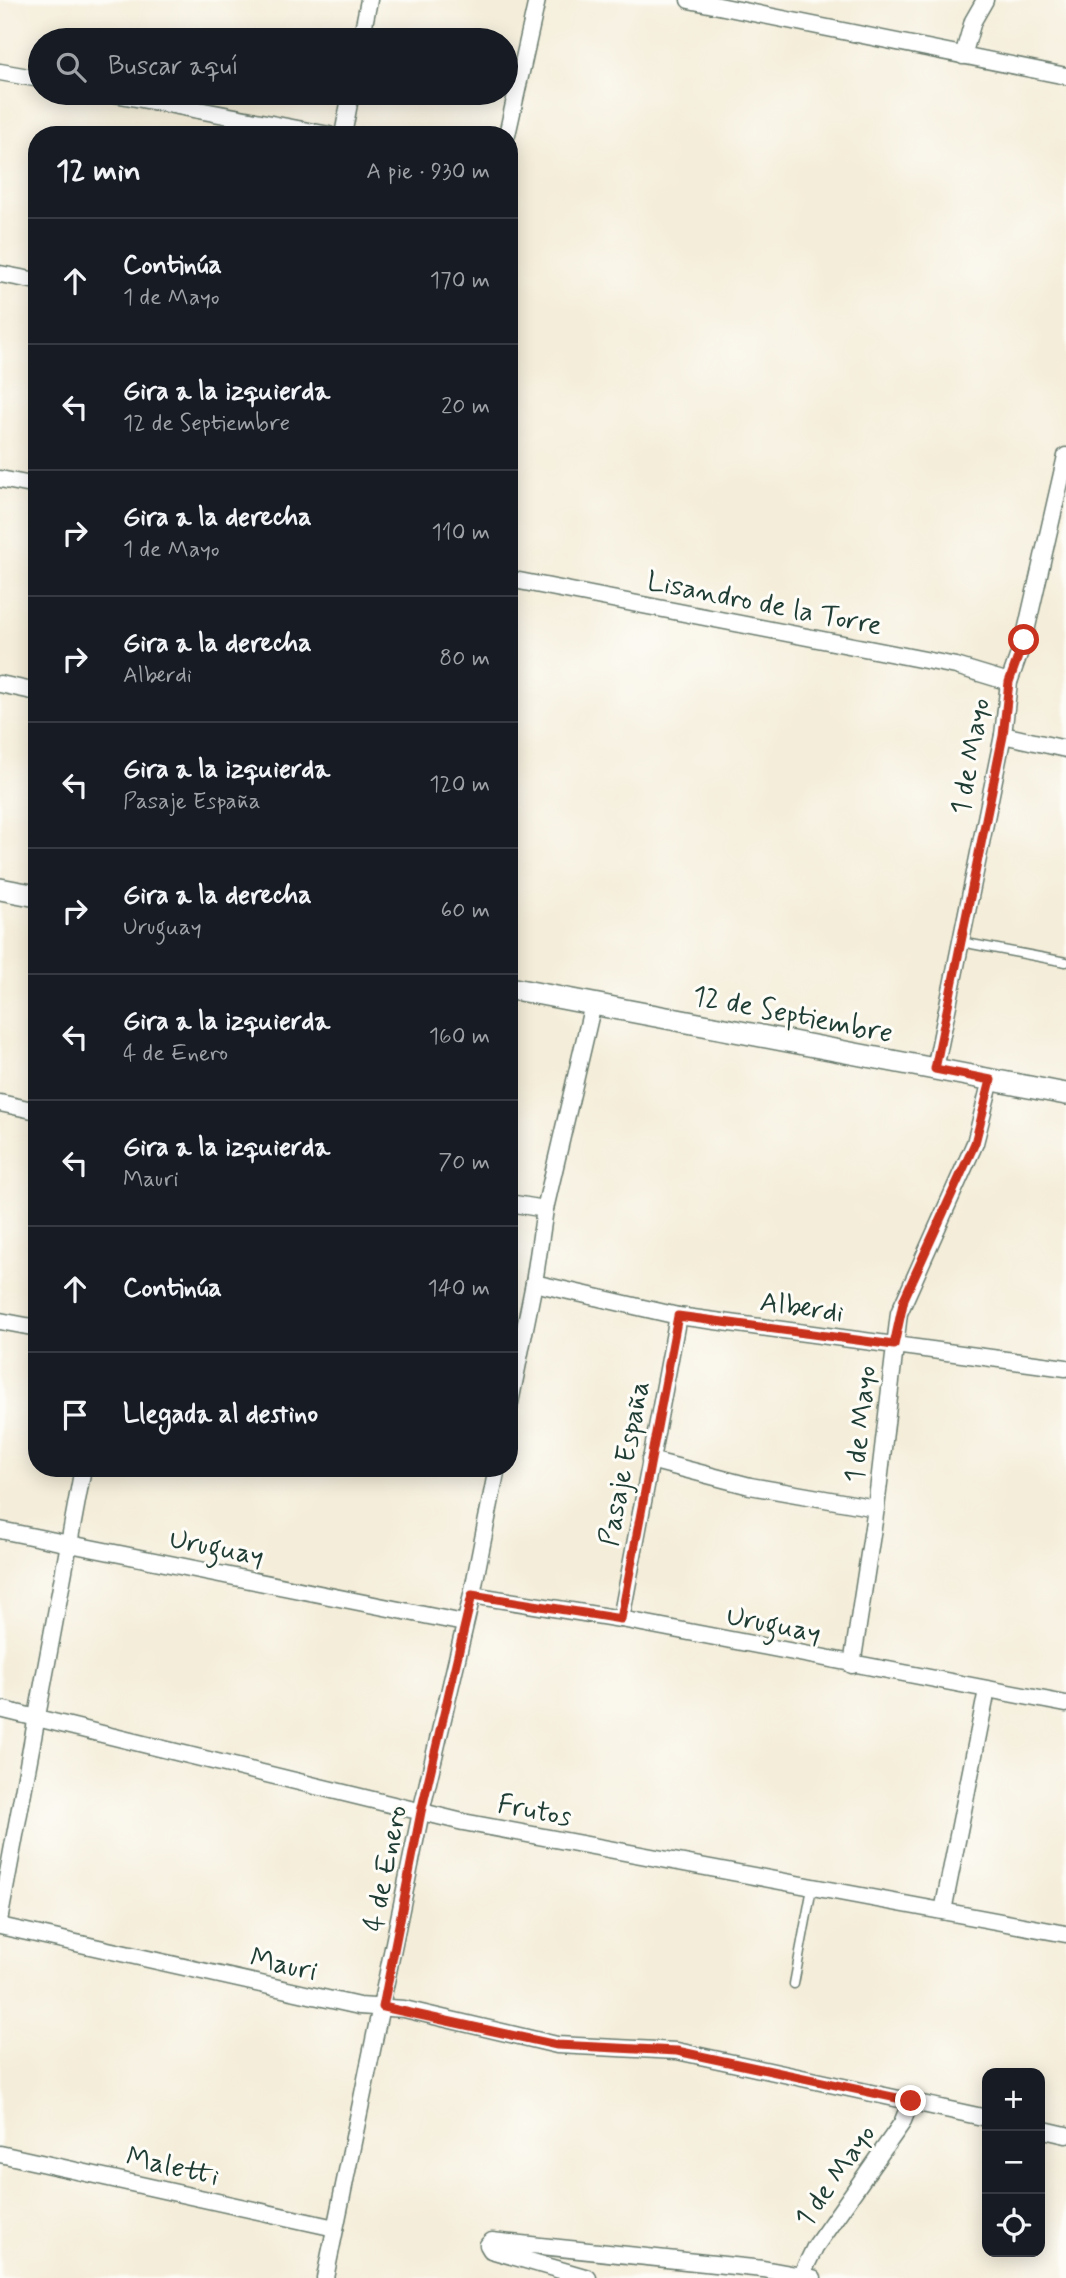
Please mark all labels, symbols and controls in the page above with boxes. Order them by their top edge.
search box [28,28,518,105]
icon: search [52,48,90,86]
text: Buscar aquí [108,50,239,84]
text: 12 min [56,152,141,191]
text: A pie · 930 m [366,157,490,187]
text: Continúa [123,249,222,283]
icon: ahead [56,262,94,300]
text: 170 m [430,266,490,296]
text: 1 de Mayo [123,283,220,313]
text: Gira a la izquierda [123,375,330,409]
icon: left [56,388,94,426]
text: 20 m [441,392,490,422]
text: 12 de Septiembre [123,409,290,439]
text: Gira a la derecha [123,501,312,535]
icon: right [56,514,94,552]
text: 110 m [431,518,490,548]
text: 1 de Mayo [123,535,220,565]
street label: Lisandro de la Torre [644,564,885,645]
route start [1008,624,1039,655]
text: Gira a la derecha [123,627,312,661]
icon: right [56,640,94,678]
text: 80 m [439,644,490,674]
text: Alberdi [123,661,192,691]
street label: 1 de Mayo [943,695,1000,818]
text: Gira a la izquierda [123,753,330,787]
icon: left [56,766,94,804]
text: 120 m [429,770,490,800]
text: Pasaje España [123,787,261,817]
text: Gira a la derecha [123,879,312,913]
icon: right [56,892,94,930]
text: 60 m [441,896,490,926]
text: Uruguay [123,913,202,943]
street label: 12 de Septiembre [689,978,896,1053]
text: Gira a la izquierda [123,1005,330,1039]
icon: left [56,1018,94,1056]
text: 160 m [429,1022,490,1052]
text: 4 de Enero [123,1039,228,1069]
text: Gira a la izquierda [123,1131,330,1165]
icon: left [56,1144,94,1182]
text: 70 m [438,1148,490,1178]
text: Mauri [123,1165,179,1195]
icon: ahead [56,1270,94,1308]
text: Continúa [123,1272,222,1306]
text: 140 m [427,1274,490,1304]
street label: Alberdi [757,1284,846,1333]
street label: 1 de Mayo [837,1364,886,1485]
street label: Pasaje España [591,1378,660,1549]
icon: arrive [56,1396,94,1434]
text: Llegada al destino [123,1398,318,1432]
street label: Uruguay [166,1521,267,1579]
street label: Uruguay [723,1598,824,1656]
street label: Frutos [494,1786,575,1837]
street label: 4 de Enero [356,1802,417,1935]
street label: Mauri [246,1940,321,1991]
map controls [982,2068,1045,2257]
button: + [982,2068,1045,2131]
route end [895,2085,926,2116]
street label: 1 de Mayo [787,2118,885,2235]
button: − [982,2131,1045,2194]
street label: Maletti [122,2139,223,2196]
button: locate [982,2194,1045,2257]

